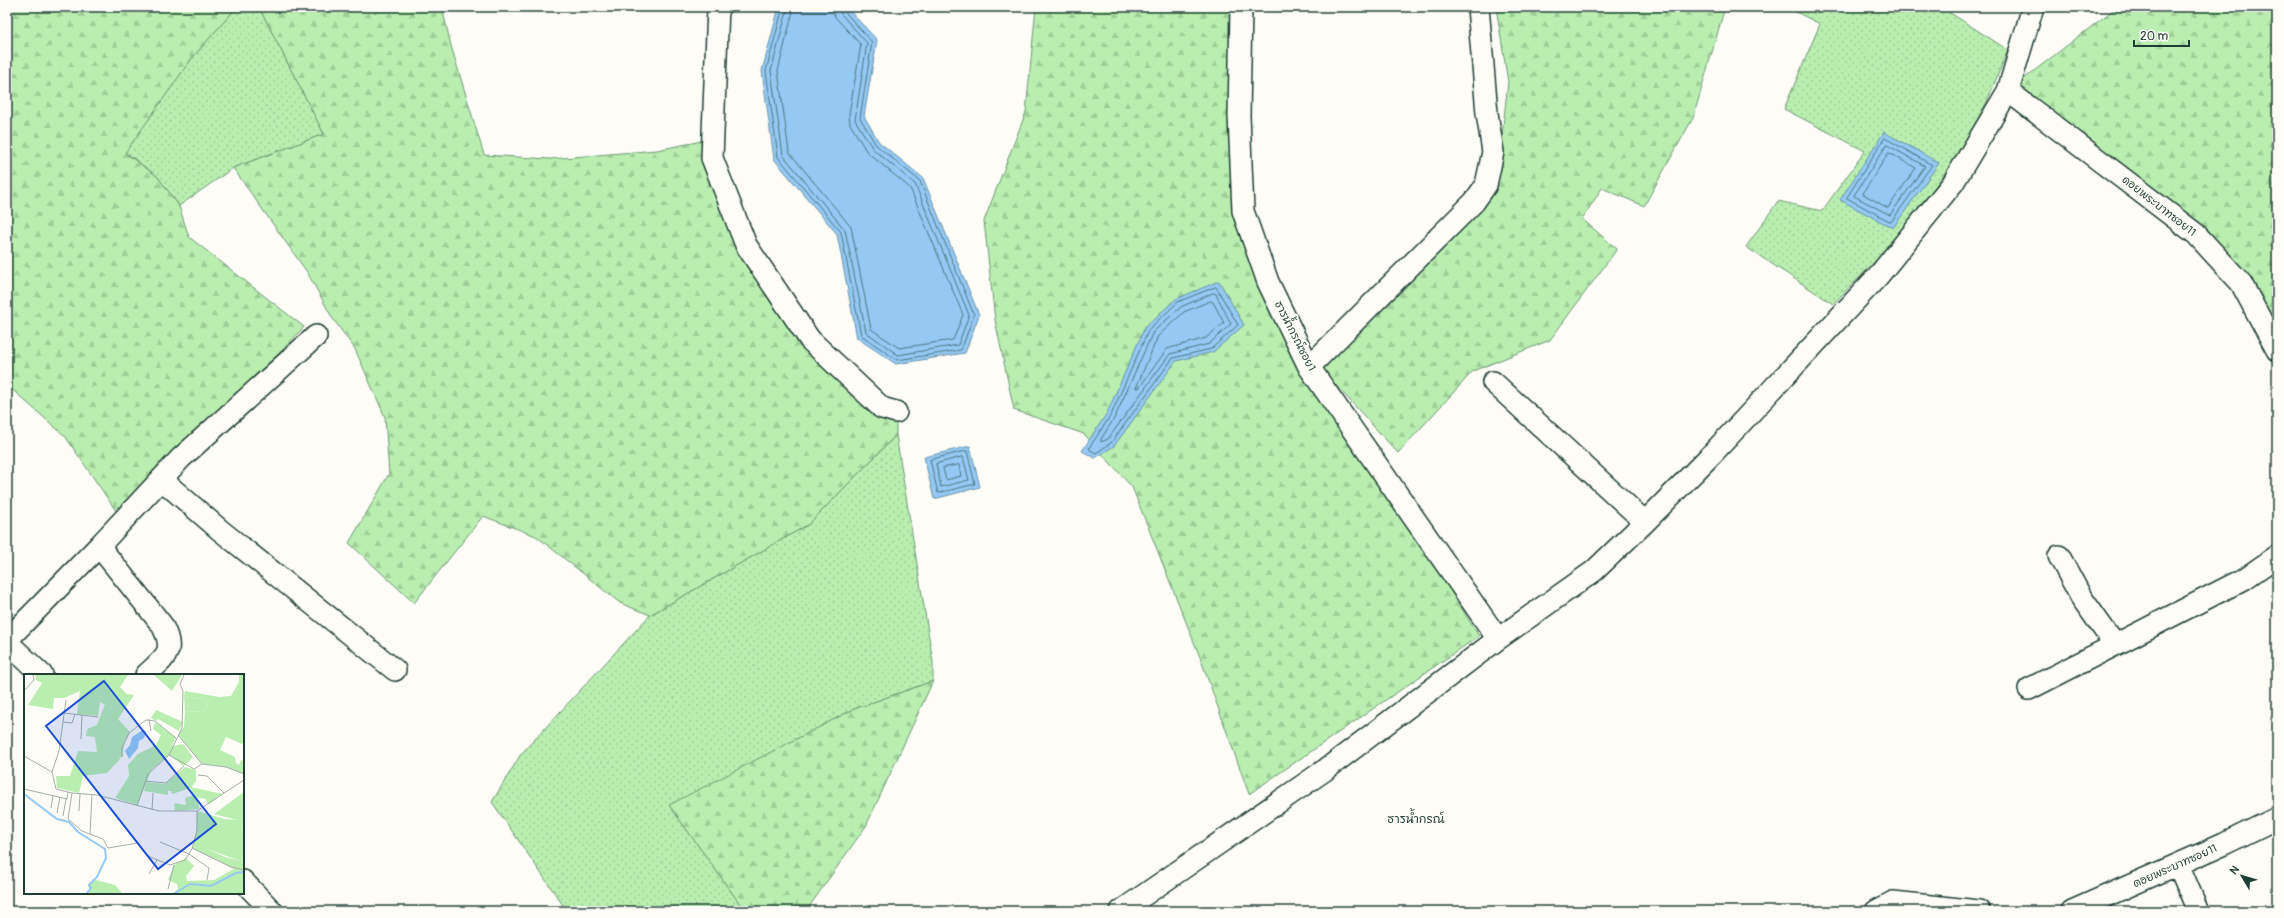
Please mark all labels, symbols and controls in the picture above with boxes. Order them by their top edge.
scale bar [2134,22,2189,48]
text: 20 m [2140,29,2169,44]
street label: ดอยพระบาทซอย11 [2119,173,2199,239]
street label: ธารน้ำกรณ์ซอย1 [1272,296,1323,373]
inset map [24,674,244,894]
district label: ธารน้ำกรณ์ [1387,808,1445,827]
street label: ดอยพระบาทซอย11 [2131,842,2219,890]
north arrow [2222,856,2262,896]
text: N [2227,863,2242,877]

